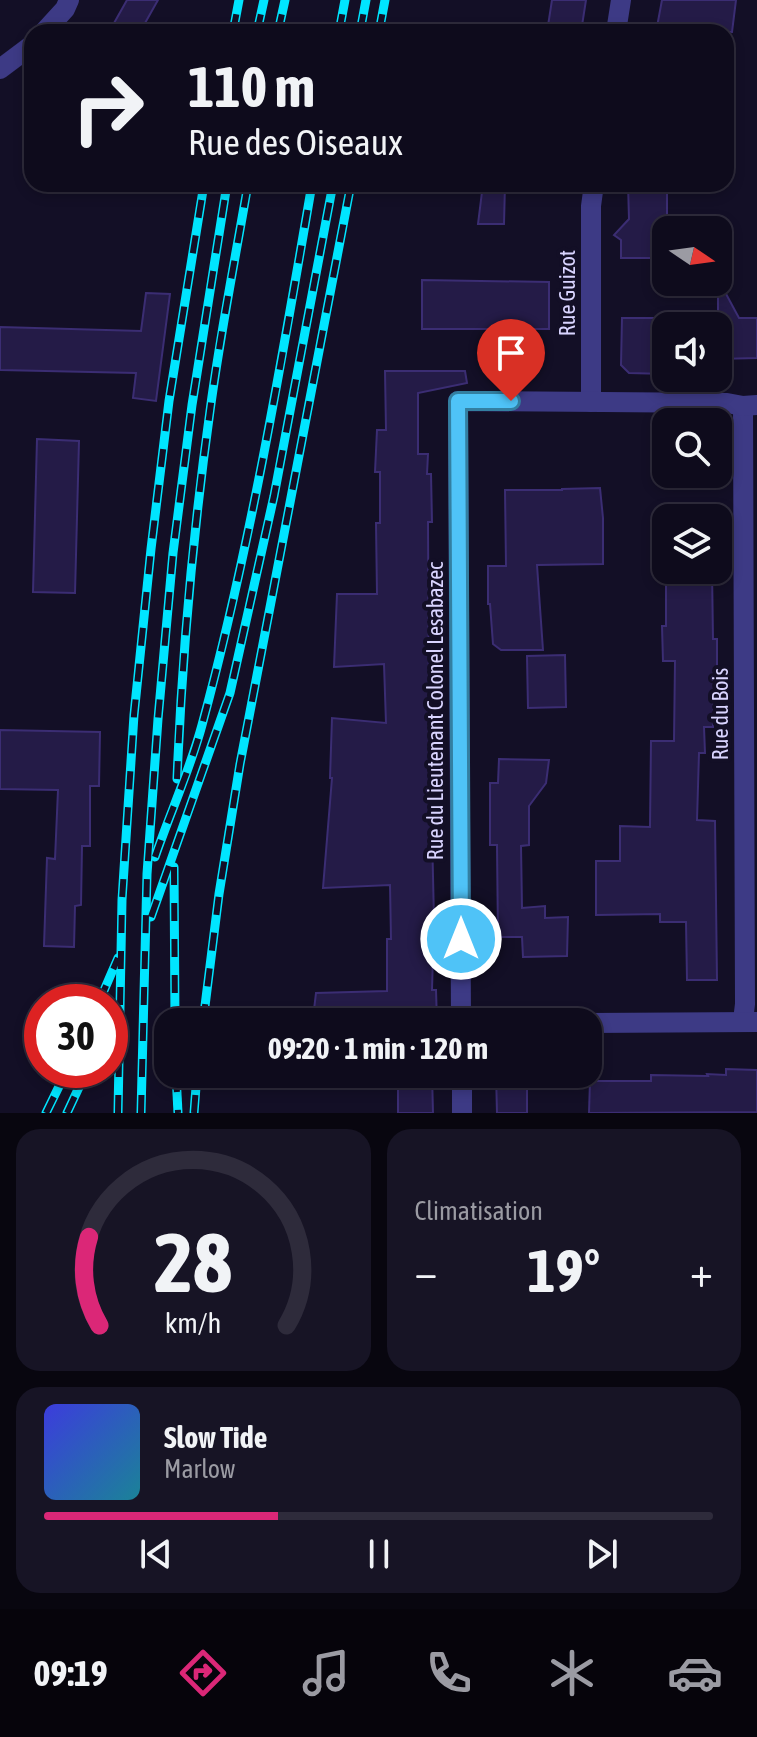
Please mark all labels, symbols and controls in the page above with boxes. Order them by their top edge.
text: 110 m [188,55,315,119]
icon: right [56,56,160,160]
text: Rue des Oiseaux [188,121,403,163]
north arrow [652,216,732,296]
map controls [652,216,732,584]
street label: Rue Guizot [554,250,580,336]
button: sound [652,312,732,392]
pin [477,319,545,401]
icon: arrive [489,331,533,375]
button: search [652,408,732,488]
button: layers [652,504,732,584]
street label: Rue du Lieutenant Colonel Lesabazec [422,561,448,860]
street label: Rue du Bois [707,668,733,760]
position arrow [419,897,503,981]
speed limit sign: 30 [24,984,128,1088]
text: 09:20 · 1 min · 120 m [268,1031,488,1065]
text: Climatisation [415,1196,543,1226]
text: 28 [154,1214,232,1310]
text: 19° [527,1236,600,1305]
text: − [415,1246,437,1296]
text: + [690,1246,713,1296]
text: km/h [165,1306,222,1339]
text: Slow Tide [164,1420,267,1454]
text: Marlow [164,1454,235,1484]
icon: previous [134,1532,178,1576]
icon: pause [357,1532,401,1576]
icon: next [580,1532,624,1576]
icon: directions [175,1645,231,1701]
icon: music [298,1645,354,1701]
icon: phone [421,1645,477,1701]
icon: climate [544,1645,600,1701]
icon: car [667,1645,723,1701]
text: 09:19 [34,1652,108,1694]

